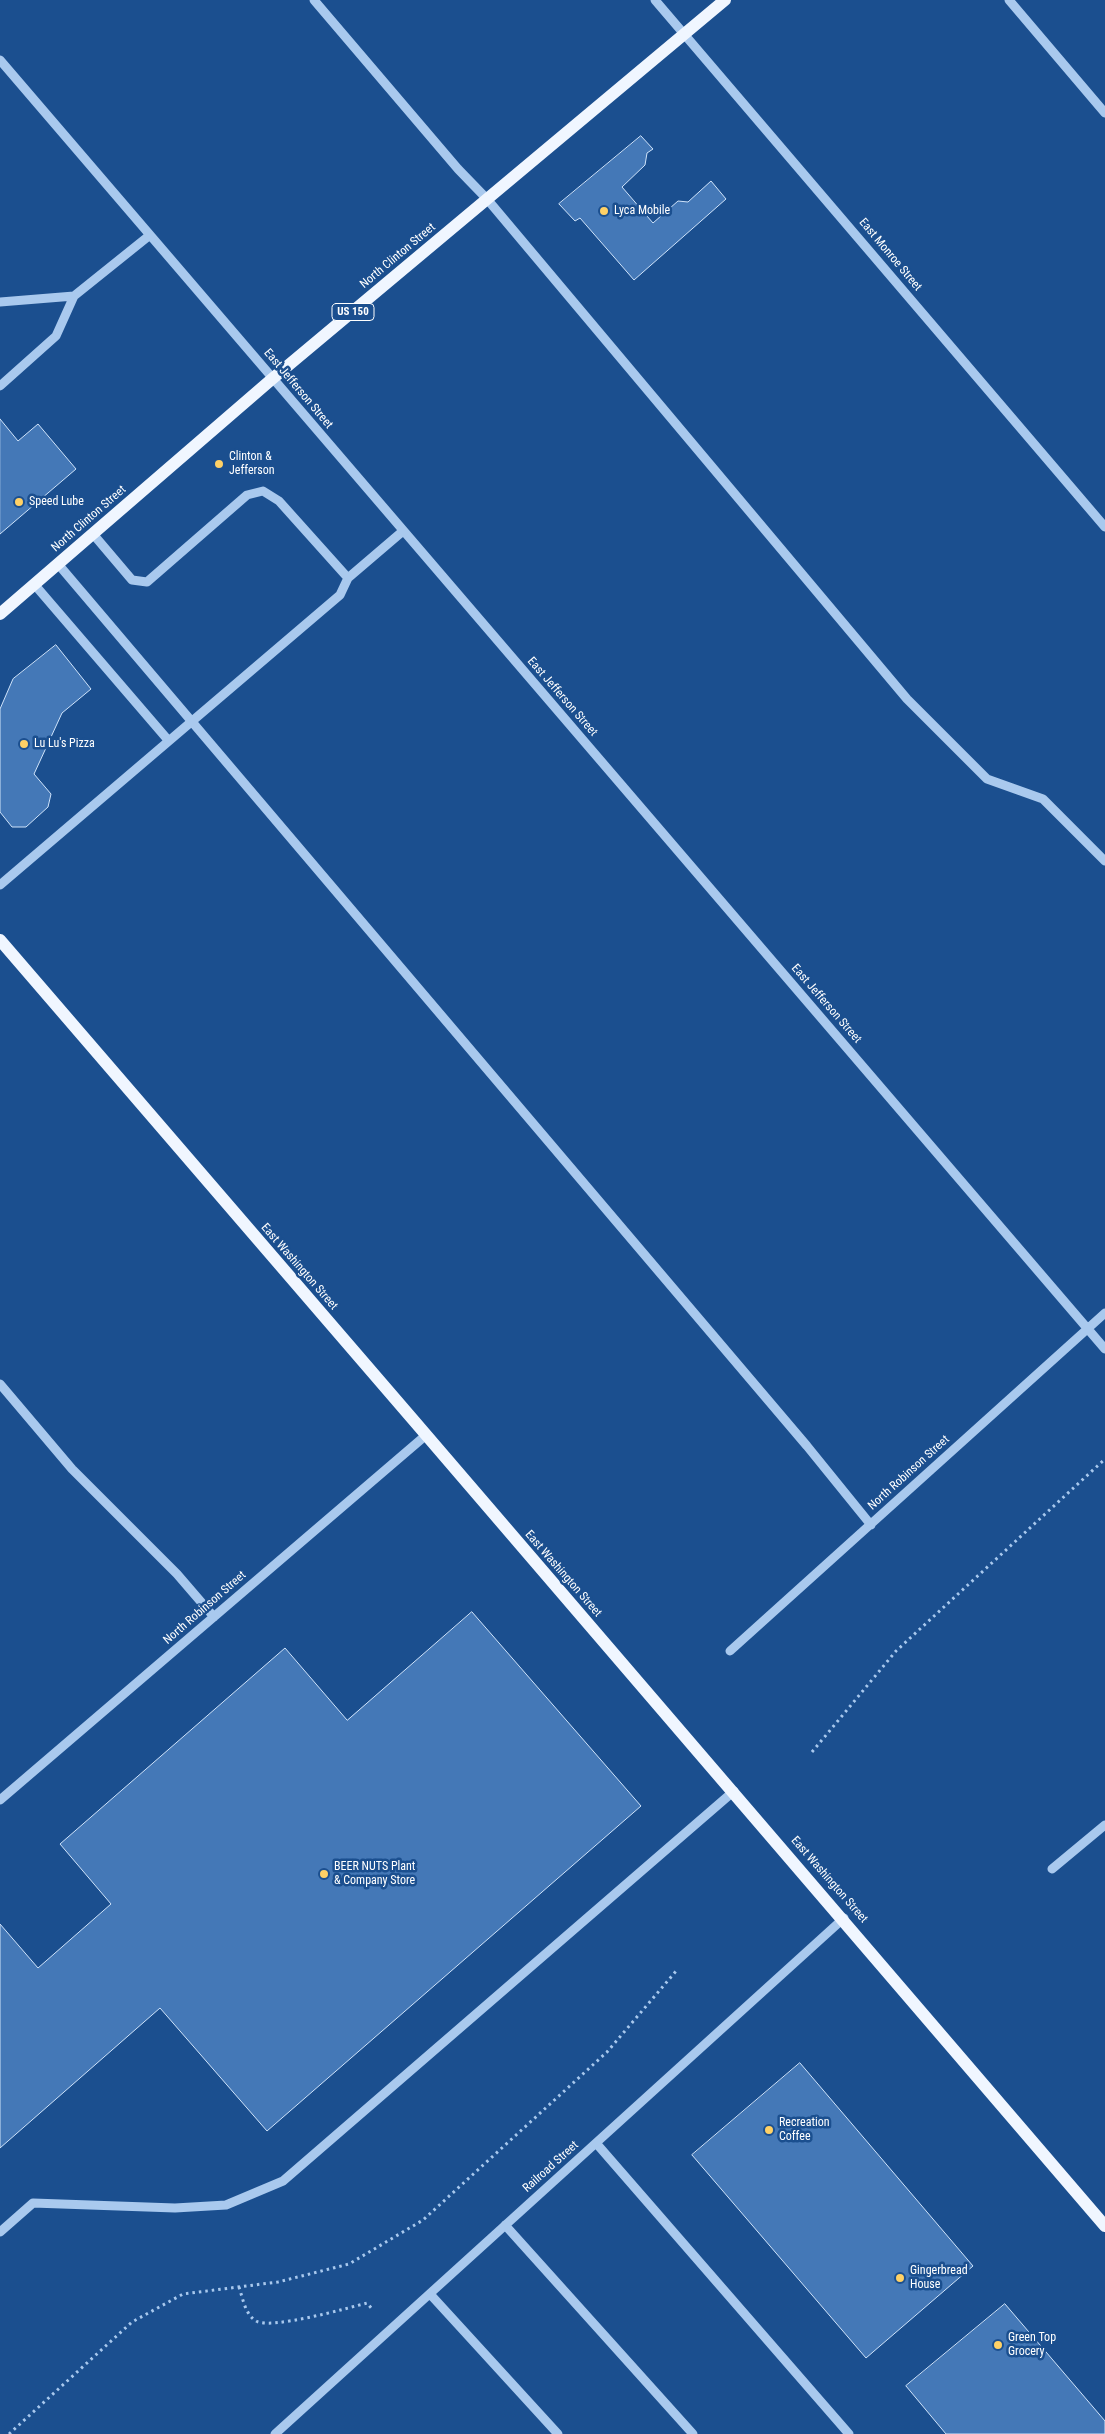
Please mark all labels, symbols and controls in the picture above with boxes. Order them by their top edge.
place label: Lyca Mobile [614,204,670,218]
marker: Lyca Mobile [598,205,610,217]
street label: East Monroe Street [855,216,925,294]
street label: North Clinton Street [357,220,439,292]
road number: US 150 [332,304,374,320]
street label: East Jefferson Street [260,346,336,432]
place label: Clinton & Jefferson [229,450,274,478]
marker: Clinton & Jefferson [213,458,225,470]
street label: North Clinton Street [49,483,129,555]
place label: Speed Lube [29,495,84,509]
marker: Speed Lube [13,496,25,508]
street label: East Jefferson Street [524,655,600,739]
place label: Lu Lu's Pizza [34,737,95,751]
marker: Lu Lu's Pizza [18,738,30,750]
street label: East Jefferson Street [788,962,864,1046]
street label: East Washington Street [257,1221,341,1313]
street label: North Robinson Street [865,1433,953,1513]
street label: East Washington Street [521,1528,605,1620]
street label: North Robinson Street [161,1568,249,1648]
street label: East Washington Street [787,1834,871,1926]
place label: BEER NUTS Plant & Company Store [334,1860,415,1888]
marker: BEER NUTS Plant & Company Store [318,1868,330,1880]
place label: Recreation Coffee [779,2116,830,2144]
marker: Recreation Coffee [763,2124,775,2136]
street label: Railroad Street [520,2138,582,2196]
place label: Gingerbread House [910,2264,968,2292]
marker: Gingerbread House [894,2272,906,2284]
place label: Green Top Grocery [1008,2331,1056,2359]
marker: Green Top Grocery [992,2339,1004,2351]

